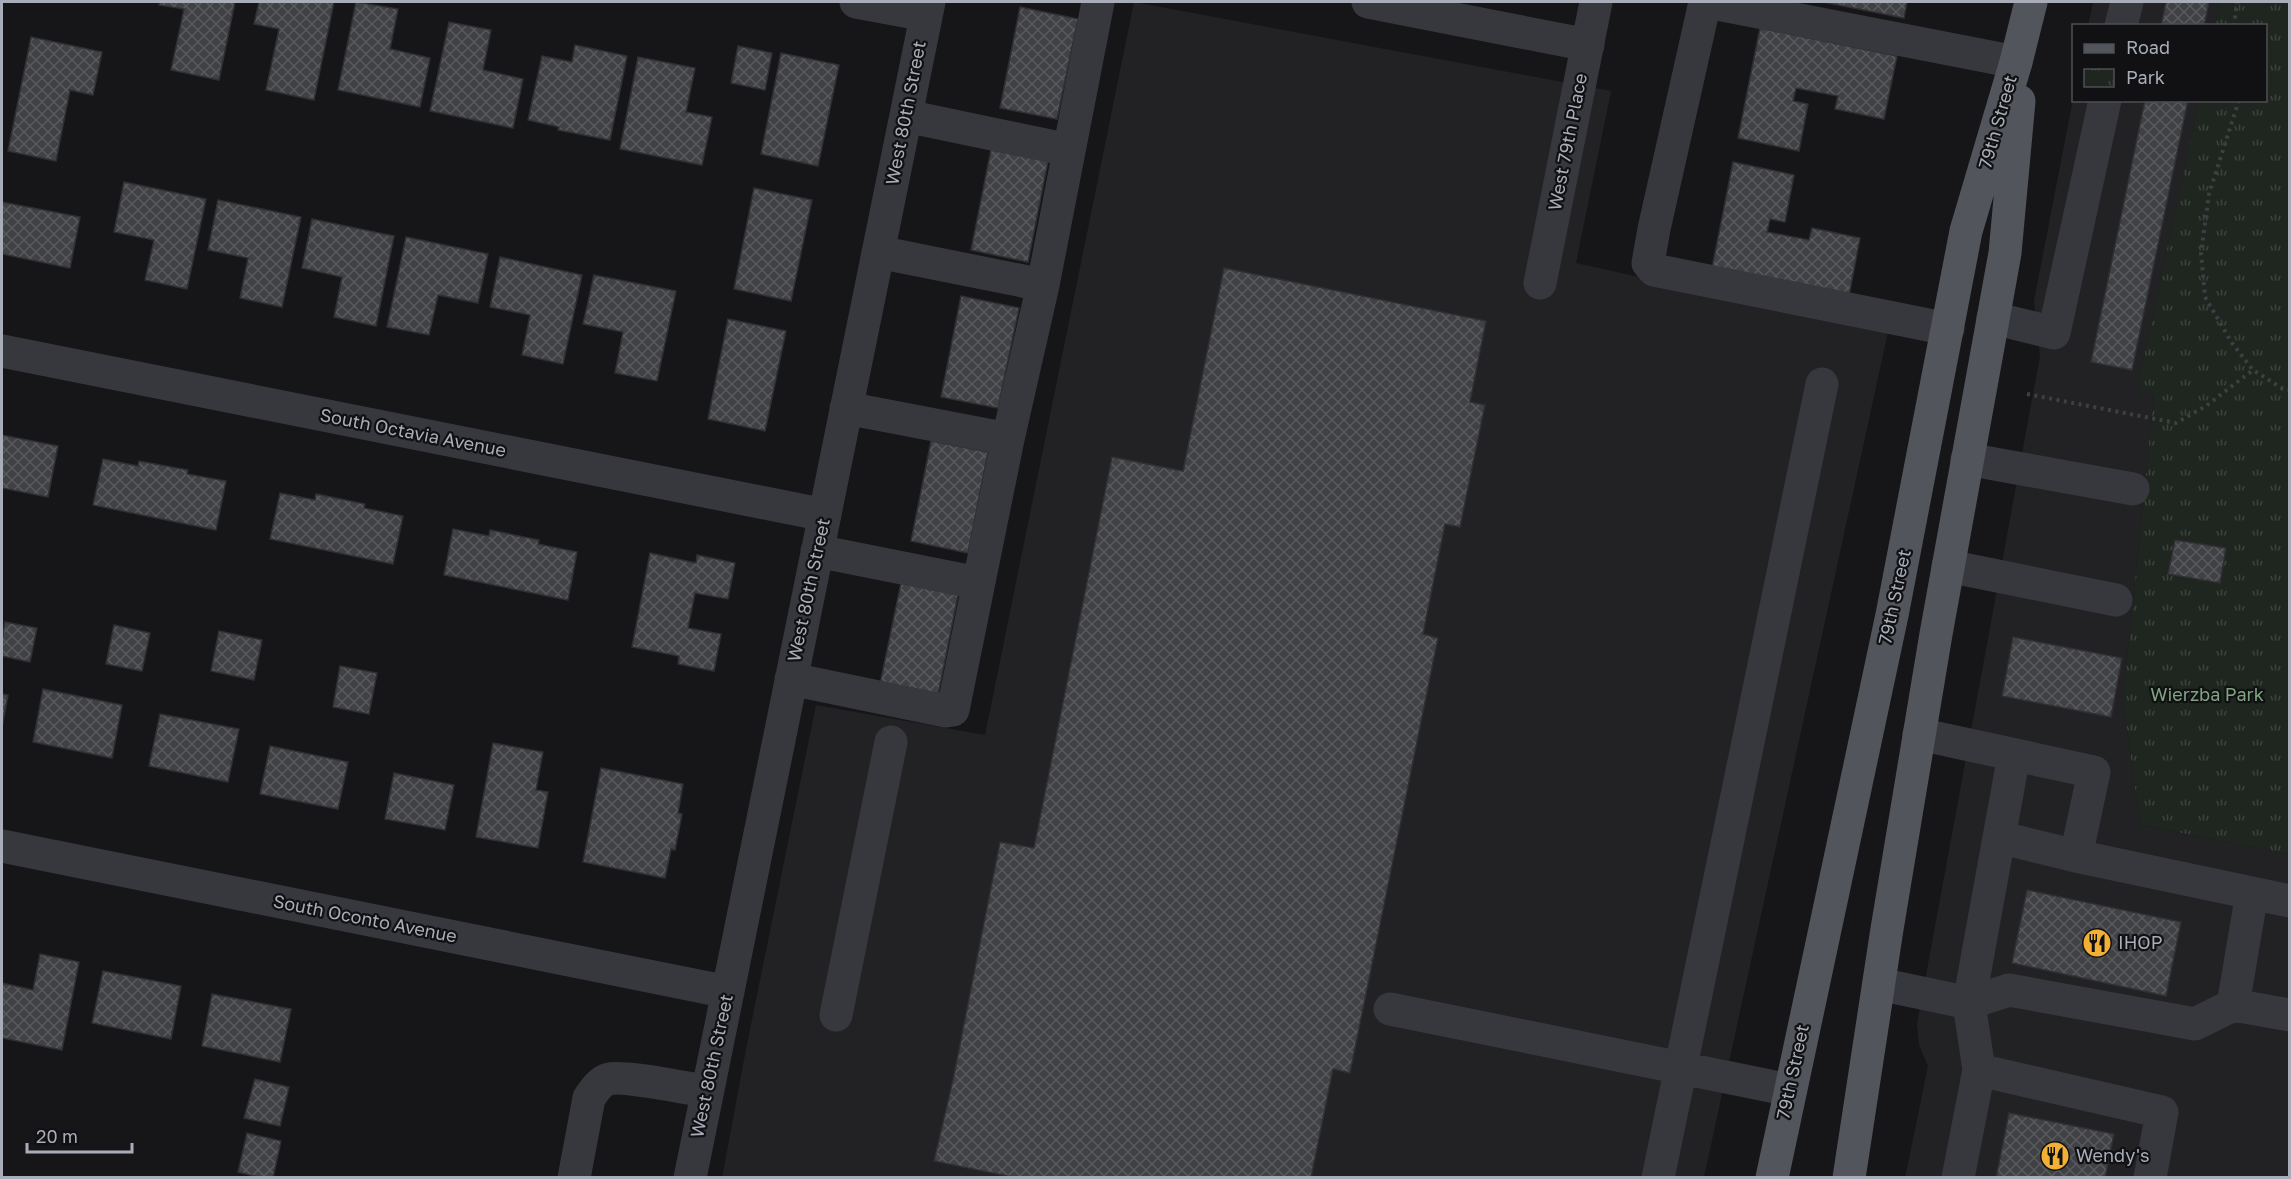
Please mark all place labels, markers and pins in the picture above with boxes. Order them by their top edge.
restaurant icon: IHOP [2081,927,2113,959]
place label: IHOP [2118,931,2162,953]
restaurant icon: Wendy's [2039,1140,2071,1172]
place label: Wendy's [2076,1144,2149,1166]

